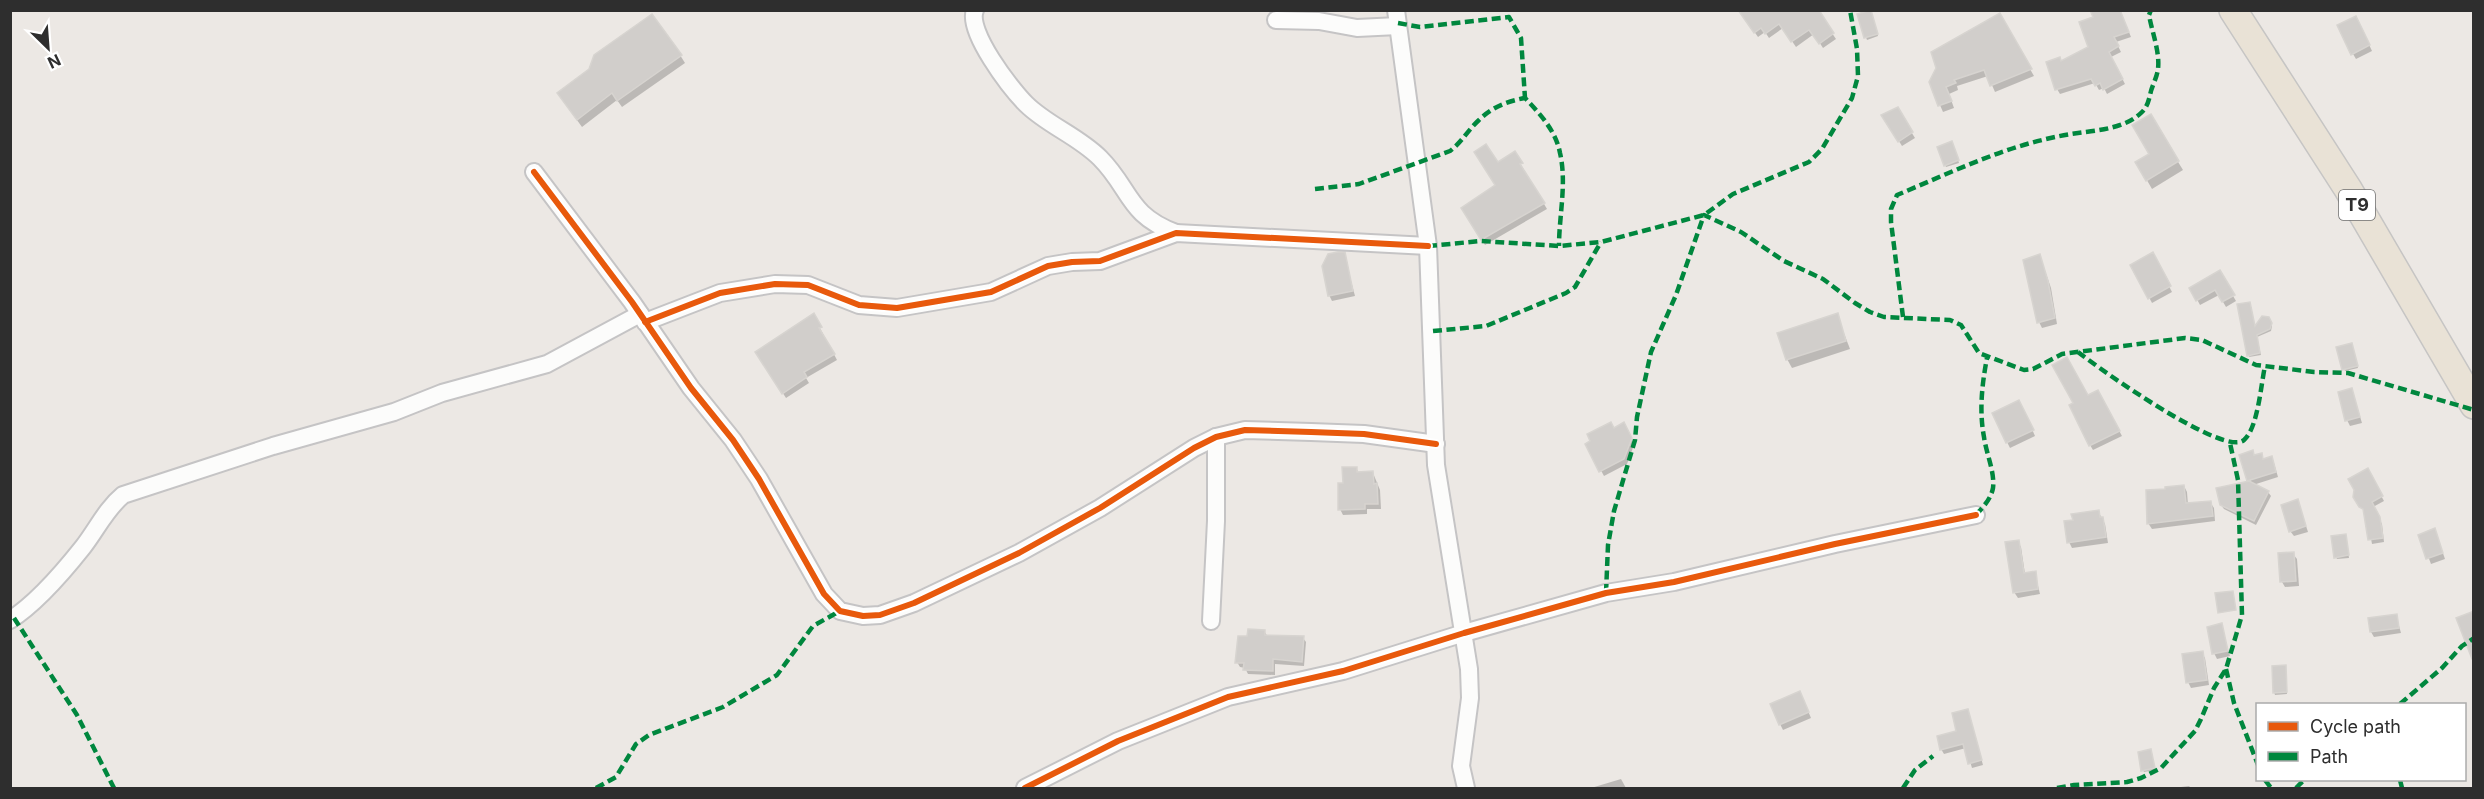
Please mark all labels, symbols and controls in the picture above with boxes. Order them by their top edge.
north arrow [18,18,78,78]
text: N [45,50,64,73]
road number: T9 [2339,190,2375,220]
legend [2256,703,2466,781]
text: Cycle path [2310,716,2401,737]
text: Path [2310,746,2348,767]

